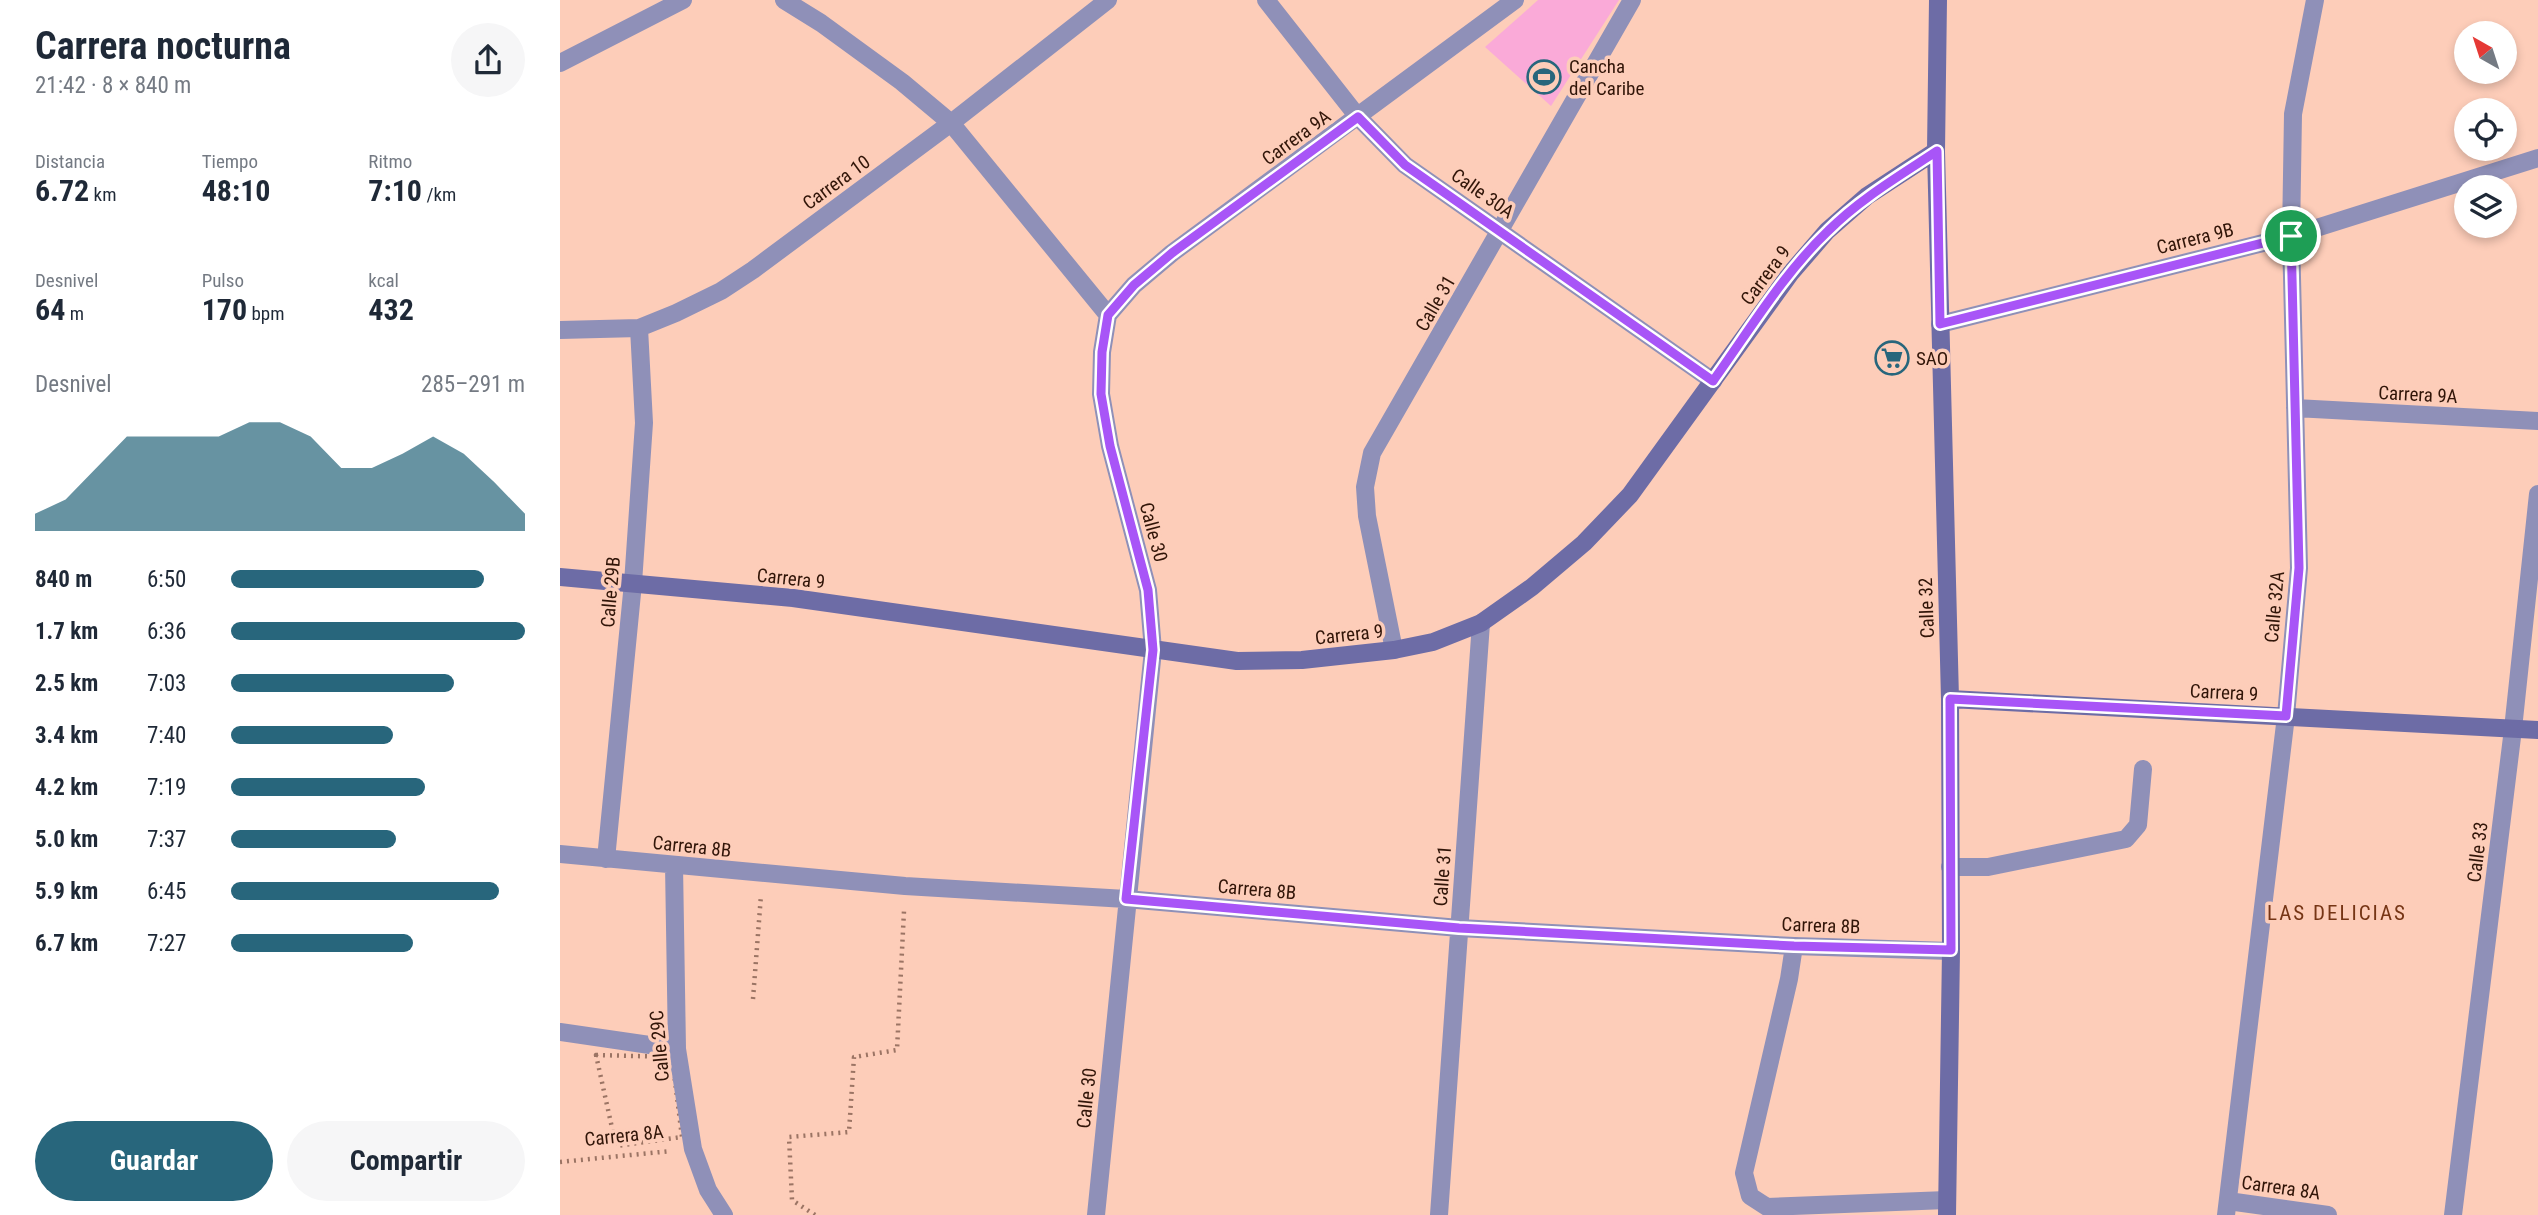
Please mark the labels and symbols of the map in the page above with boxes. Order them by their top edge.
north arrow [2454,21,2516,84]
place label: Cancha del Caribe [1569,55,1644,100]
sports icon: Cancha del Caribe [1525,58,1563,96]
street label: Carrera 9A [1257,105,1335,170]
street label: Carrera 10 [798,150,875,215]
street label: Calle 30A [1447,163,1519,223]
pin [2261,206,2321,266]
street label: Carrera 9B [2154,218,2236,259]
street label: Carrera 9 [1736,241,1795,310]
street label: Calle 31 [1410,271,1461,335]
supermarket icon: SAO [1873,339,1911,377]
place label: SAO [1916,347,1948,370]
street label: Carrera 9A [2378,381,2458,408]
street label: Calle 30 [1135,500,1172,564]
street label: Calle 29B [596,556,625,628]
street label: Carrera 9 [756,563,826,594]
street label: Calle 32A [2260,570,2289,644]
street label: Calle 32 [1914,577,1939,639]
street label: Carrera 9 [1314,619,1384,650]
street label: Carrera 9 [2189,679,2259,706]
street label: Calle 33 [2462,821,2493,884]
street label: Carrera 8B [652,831,732,862]
street label: Calle 31 [1429,845,1456,907]
street label: Carrera 8B [1217,875,1297,904]
district label: LAS DELICIAS [2267,901,2407,925]
street label: Carrera 8B [1781,913,1861,938]
street label: Calle 29C [645,1009,674,1083]
street label: Calle 30 [1072,1067,1101,1129]
street label: Carrera 8A [583,1120,665,1151]
street label: Carrera 8A [2240,1171,2322,1204]

